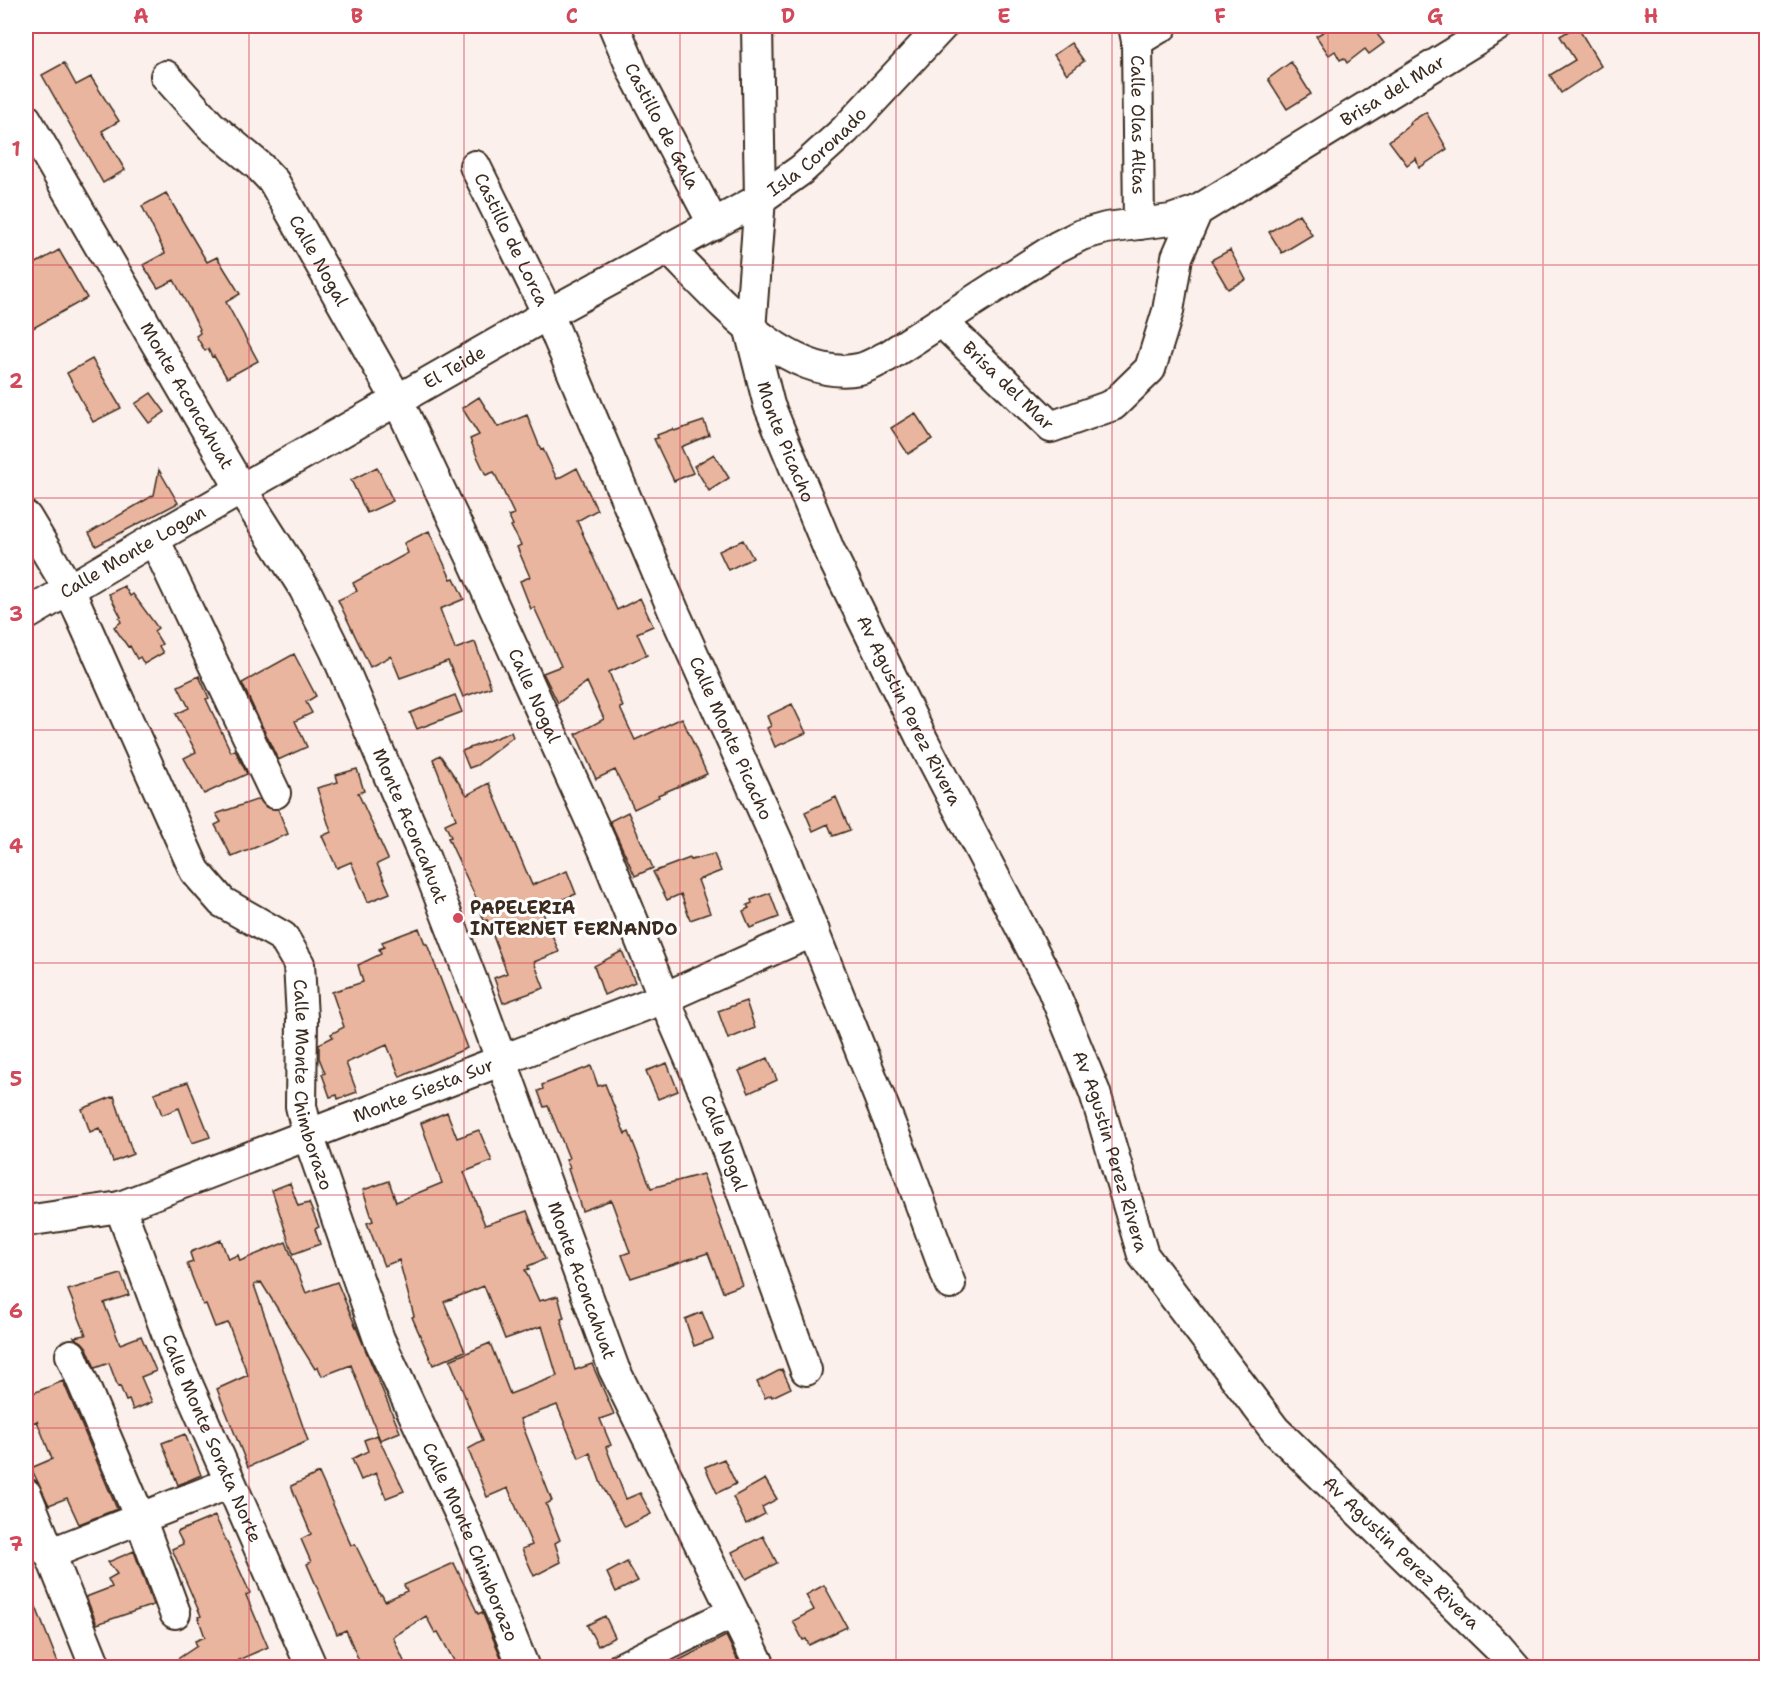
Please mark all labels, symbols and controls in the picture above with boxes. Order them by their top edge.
text: A [133,3,149,29]
text: B [351,3,363,29]
text: C [566,3,578,29]
text: D [781,3,795,29]
text: E [997,3,1011,29]
text: F [1214,3,1226,29]
text: G [1427,3,1443,29]
text: H [1644,3,1658,29]
street label: Brisa del Mar [1336,49,1450,132]
street label: Calle Olas Altas [1125,55,1151,195]
street label: Castillo de Gala [619,59,705,193]
street label: Isla Coronado [763,102,872,202]
text: 1 [11,136,21,162]
street label: Castillo de Lorca [468,169,554,310]
street label: Calle Nogal [283,211,354,311]
street label: Monte Aconcahuat [135,318,239,474]
street label: Brisa del Mar [957,336,1059,436]
street label: El Teide [419,340,490,395]
text: 2 [9,368,23,394]
street label: Monte Picacho [751,379,820,506]
street label: Calle Monte Logan [55,500,210,604]
text: 3 [9,601,23,627]
street label: Av Agustin Perez Rivera [851,611,967,810]
street label: Calle Nogal [503,645,566,747]
street label: Calle Monte Picacho [684,653,778,824]
street label: Monte Aconcahuat [367,745,453,907]
text: 4 [9,833,23,859]
place label: PAPELERIA INTERNET FERNANDO [470,896,677,941]
marker: PAPELERIA INTERNET FERNANDO [451,911,465,925]
street label: Calle Monte Chimborazo [288,978,338,1194]
street label: Av Agustin Perez Rivera [1067,1047,1153,1255]
street label: Monte Siesta Sur [349,1053,497,1128]
text: 5 [10,1066,22,1092]
street label: Calle Nogal [695,1091,753,1195]
street label: Monte Aconcahuat [542,1198,622,1363]
text: 6 [9,1298,23,1324]
street label: Calle Monte Sorata Norte [156,1331,267,1546]
street label: Calle Monte Chimborazo [417,1438,524,1645]
street label: Av Agustin Perez Rivera [1318,1471,1485,1635]
text: 7 [9,1531,23,1557]

